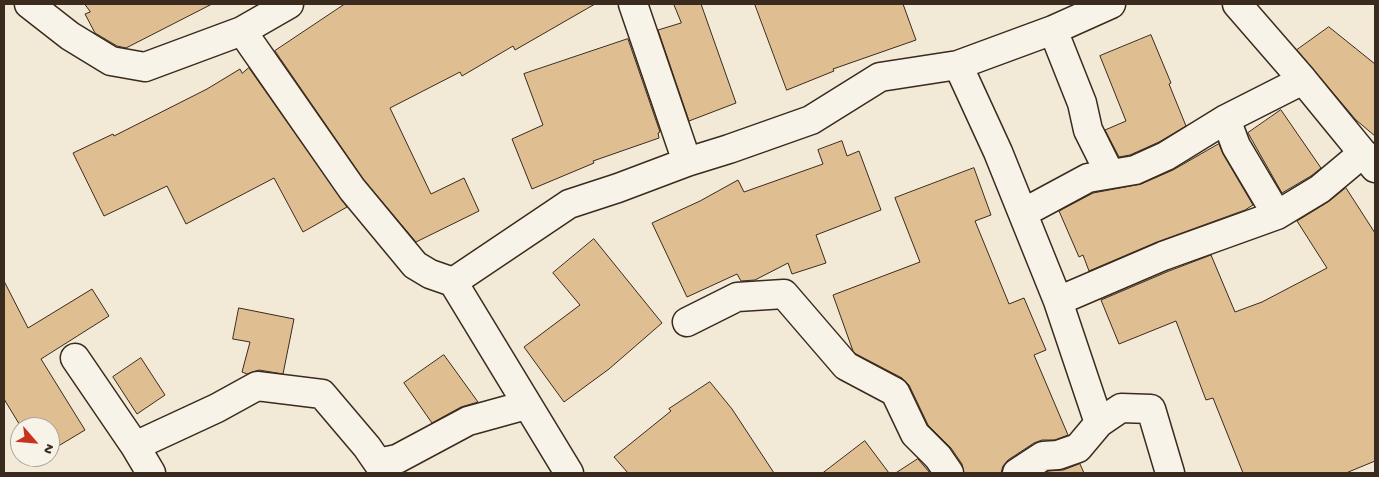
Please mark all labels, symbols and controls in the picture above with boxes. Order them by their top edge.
north arrow [10,417,60,467]
text: N [38,441,58,457]

